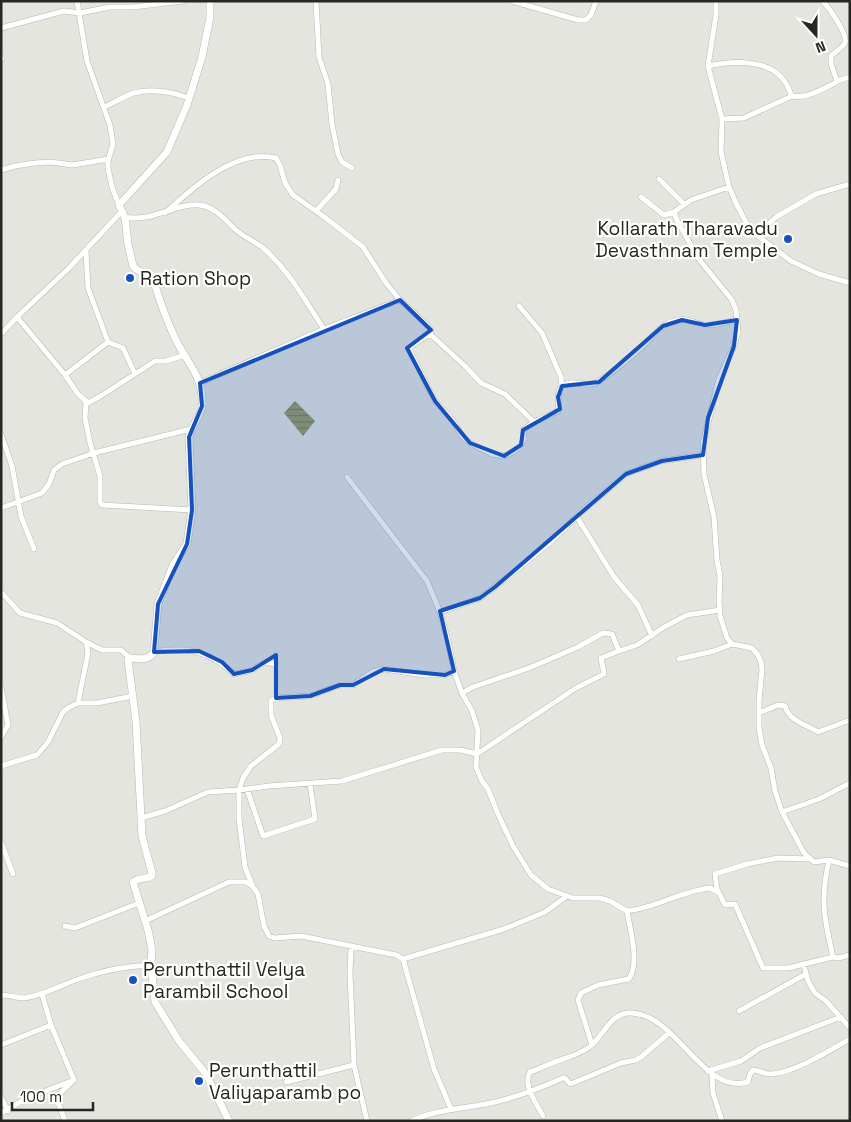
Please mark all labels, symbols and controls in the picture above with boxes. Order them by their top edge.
north arrow [791,10,841,60]
text: N [813,37,828,57]
place label: Kollarath Tharavadu Devasthnam Temple [595,216,778,263]
marker: Kollarath Tharavadu Devasthnam Temple [782,233,794,245]
place label: Ration Shop [140,266,251,291]
marker: Ration Shop [124,272,136,284]
place label: Perunthattil Velya Parambil School [143,957,305,1004]
marker: Perunthattil Velya Parambil School [127,974,139,986]
place label: Perunthattil Valiyaparamb po [209,1058,361,1105]
marker: Perunthattil Valiyaparamb po [193,1075,205,1087]
scale bar [12,1080,94,1112]
text: 100 m [20,1087,62,1106]

